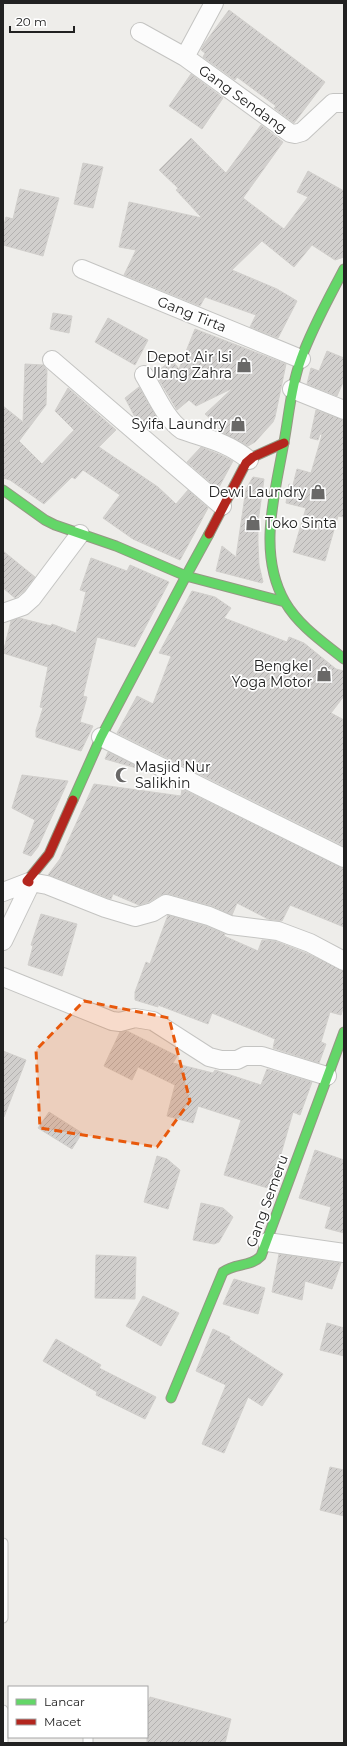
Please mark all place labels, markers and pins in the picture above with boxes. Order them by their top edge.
place label: Depot Air Isi Ulang Zahra [146,348,232,382]
shop icon: Depot Air Isi Ulang Zahra [235,356,253,374]
place label: Syifa Laundry [132,415,226,433]
shop icon: Syifa Laundry [229,415,247,433]
place label: Dewi Laundry [208,483,306,501]
shop icon: Dewi Laundry [309,483,327,501]
shop icon: Toko Sinta [244,514,262,532]
place label: Toko Sinta [265,514,337,532]
place label: Bengkel Yoga Motor [232,657,312,691]
shop icon: Bengkel Yoga Motor [315,665,333,683]
place label: Masjid Nur Salikhin [135,758,211,792]
mosque icon: Masjid Nur Salikhin [114,766,132,784]

